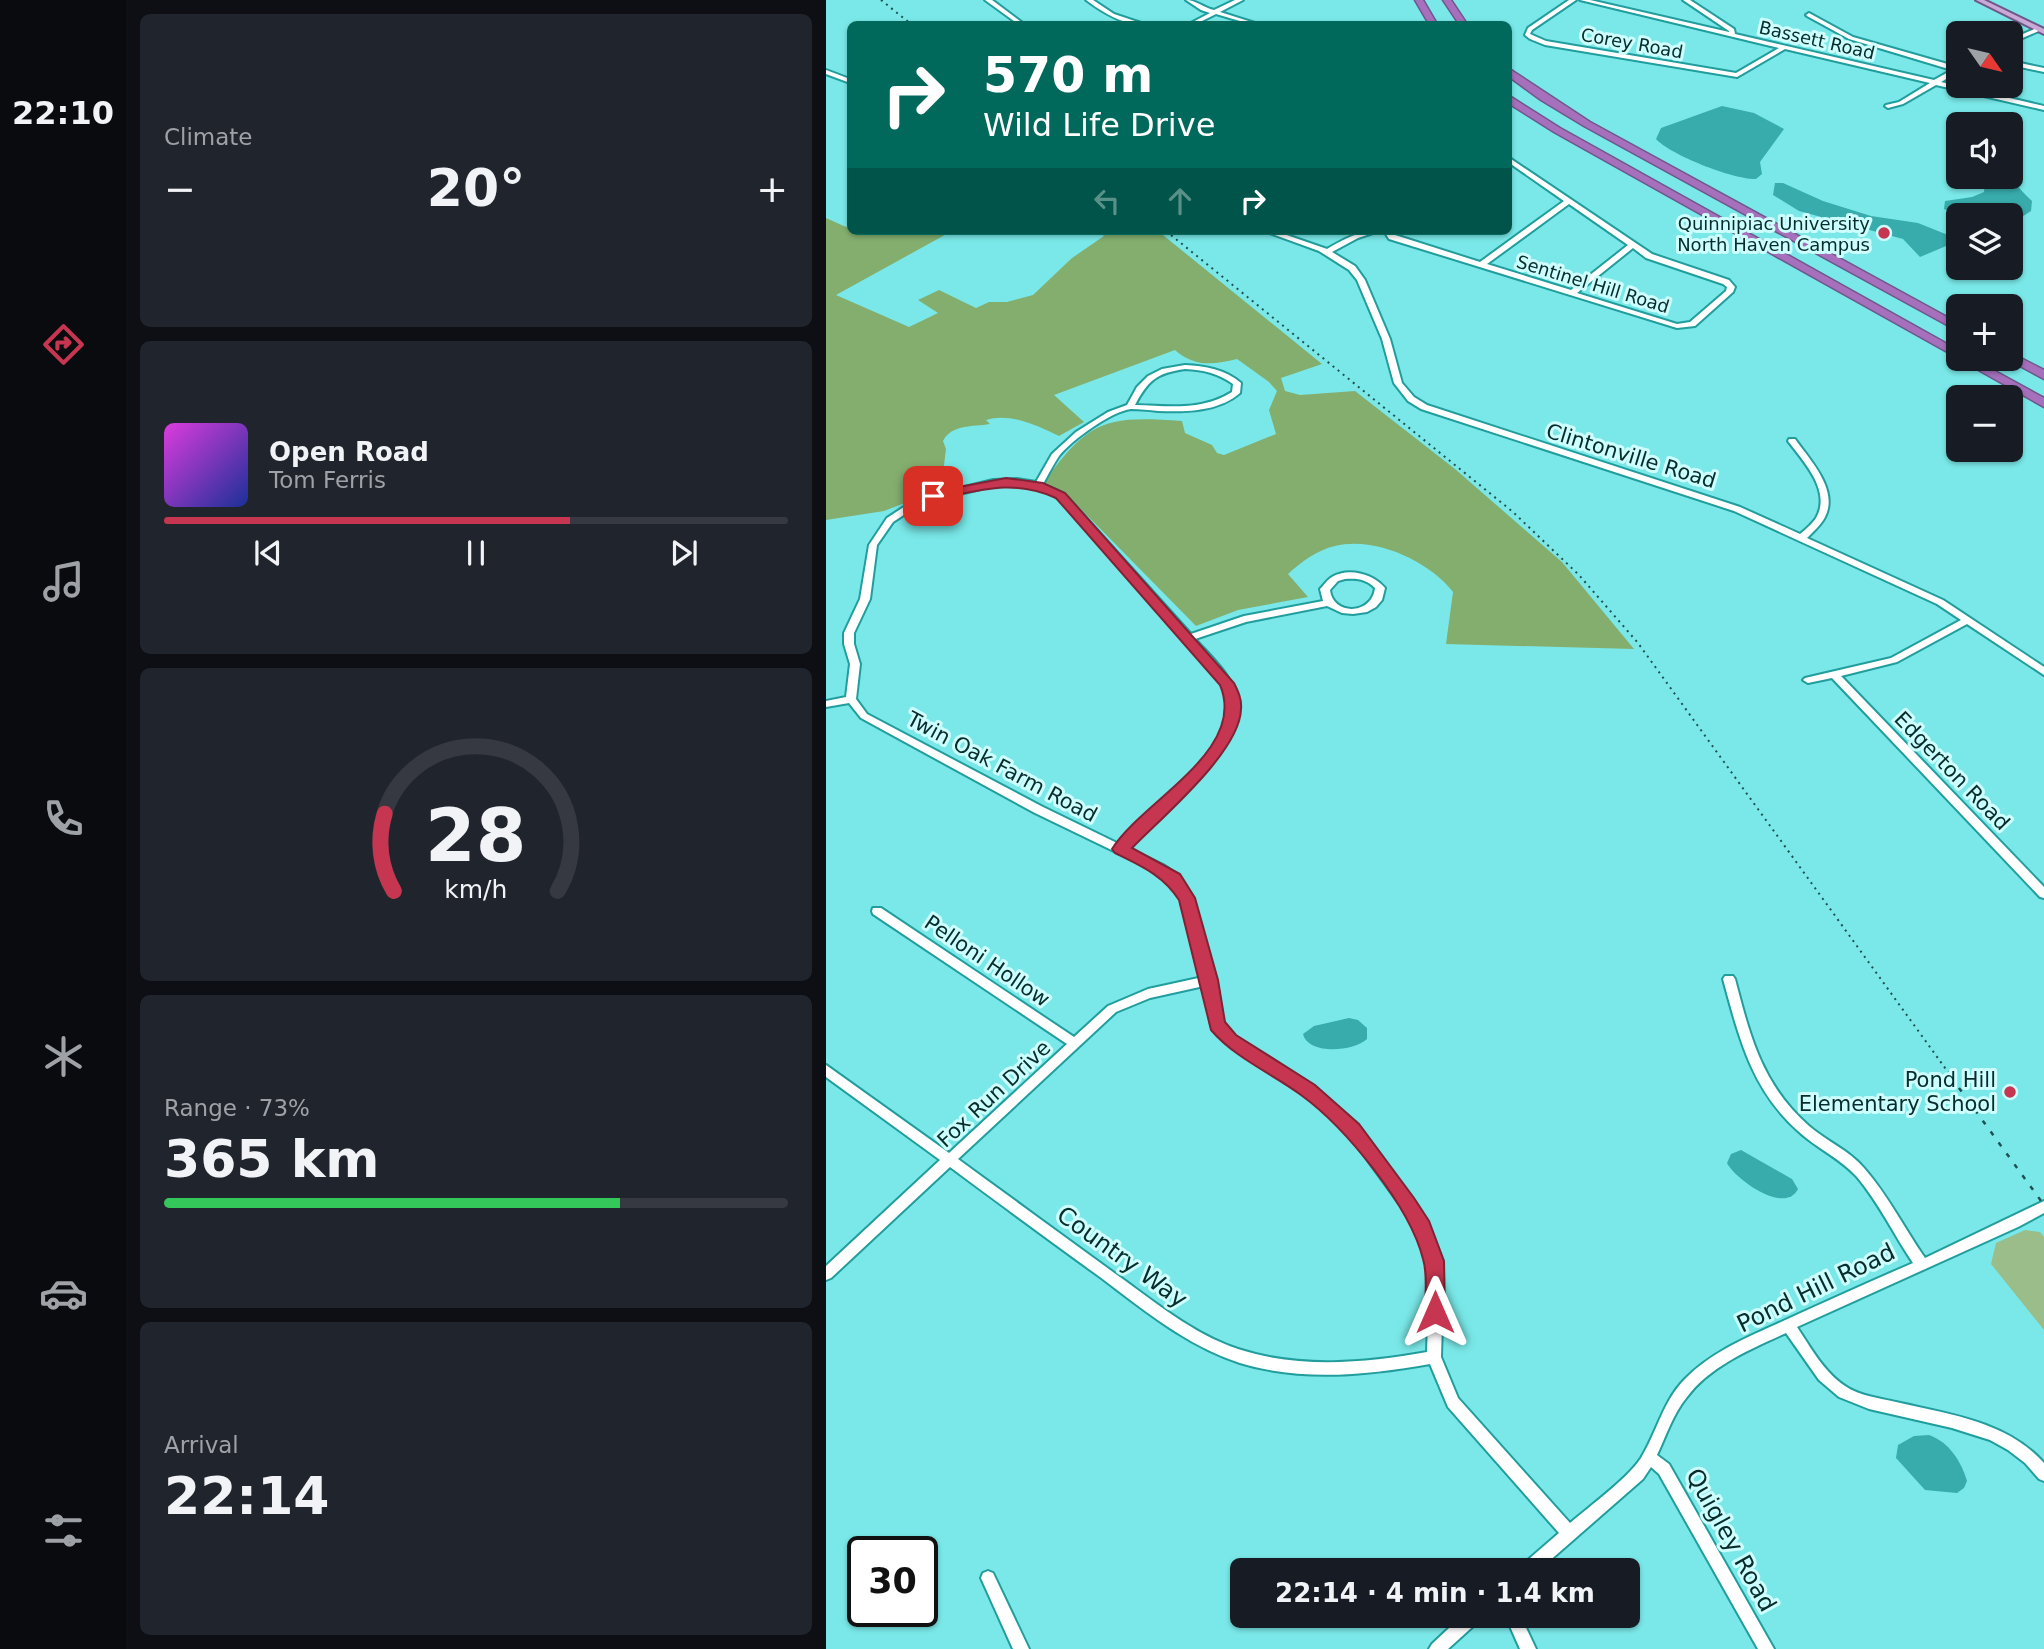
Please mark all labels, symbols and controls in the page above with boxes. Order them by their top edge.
street label: Bassett Road [1757,16,1877,64]
north arrow [1946,21,2023,98]
map controls [1946,21,2023,462]
street label: Corey Road [1579,24,1685,62]
text: 570 m [983,47,1153,104]
icon: right [868,49,959,140]
text: 22:10 [12,94,114,132]
text: Wild Life Drive [983,106,1215,144]
button: sound [1946,112,2023,189]
text: Climate [164,124,253,150]
text: 20° [427,158,525,218]
text: − [164,167,196,211]
text: + [756,167,788,211]
icon: left [1088,182,1126,220]
icon: ahead [1161,182,1199,220]
icon: right [1234,182,1272,220]
button: layers [1946,203,2023,280]
place label: Quinnipiac University North Haven Campus [1677,213,1870,255]
marker: Quinnipiac University North Haven Campus [1876,225,1892,241]
street label: Sentinel Hill Road [1514,251,1672,317]
button: + [1946,294,2023,371]
icon: directions [39,320,88,369]
button: − [1946,385,2023,462]
street label: Clintonville Road [1543,419,1719,493]
text: Open Road [269,437,429,467]
pin [903,466,963,526]
text: Tom Ferris [269,467,386,493]
icon: arrive [914,477,952,515]
icon: previous [249,534,287,572]
icon: pause [457,534,495,572]
icon: next [665,534,703,572]
icon: music [39,557,88,606]
street label: Twin Oak Farm Road [902,706,1101,827]
street label: Edgerton Road [1889,707,2015,835]
text: 28 [425,793,527,878]
icon: phone [39,794,88,843]
text: km/h [444,874,508,903]
street label: Pelloni Hollow [920,910,1054,1012]
icon: climate [39,1032,88,1081]
street label: Fox Run Drive [933,1036,1055,1152]
place label: Pond Hill Elementary School [1799,1068,1996,1116]
marker: Pond Hill Elementary School [2002,1084,2018,1100]
text: Range · 73% [164,1095,310,1121]
text: 365 km [164,1129,379,1189]
street label: Country Way [1051,1200,1193,1314]
street label: Pond Hill Road [1732,1238,1900,1338]
icon: car [39,1269,88,1318]
position arrow [1398,1275,1472,1349]
text: Arrival [164,1432,239,1458]
street label: Quigley Road [1680,1463,1782,1617]
text: 22:14 [164,1466,330,1526]
icon: filters [39,1506,88,1555]
speed limit sign: 30 [847,1536,938,1627]
text: 22:14 · 4 min · 1.4 km [1275,1578,1595,1608]

